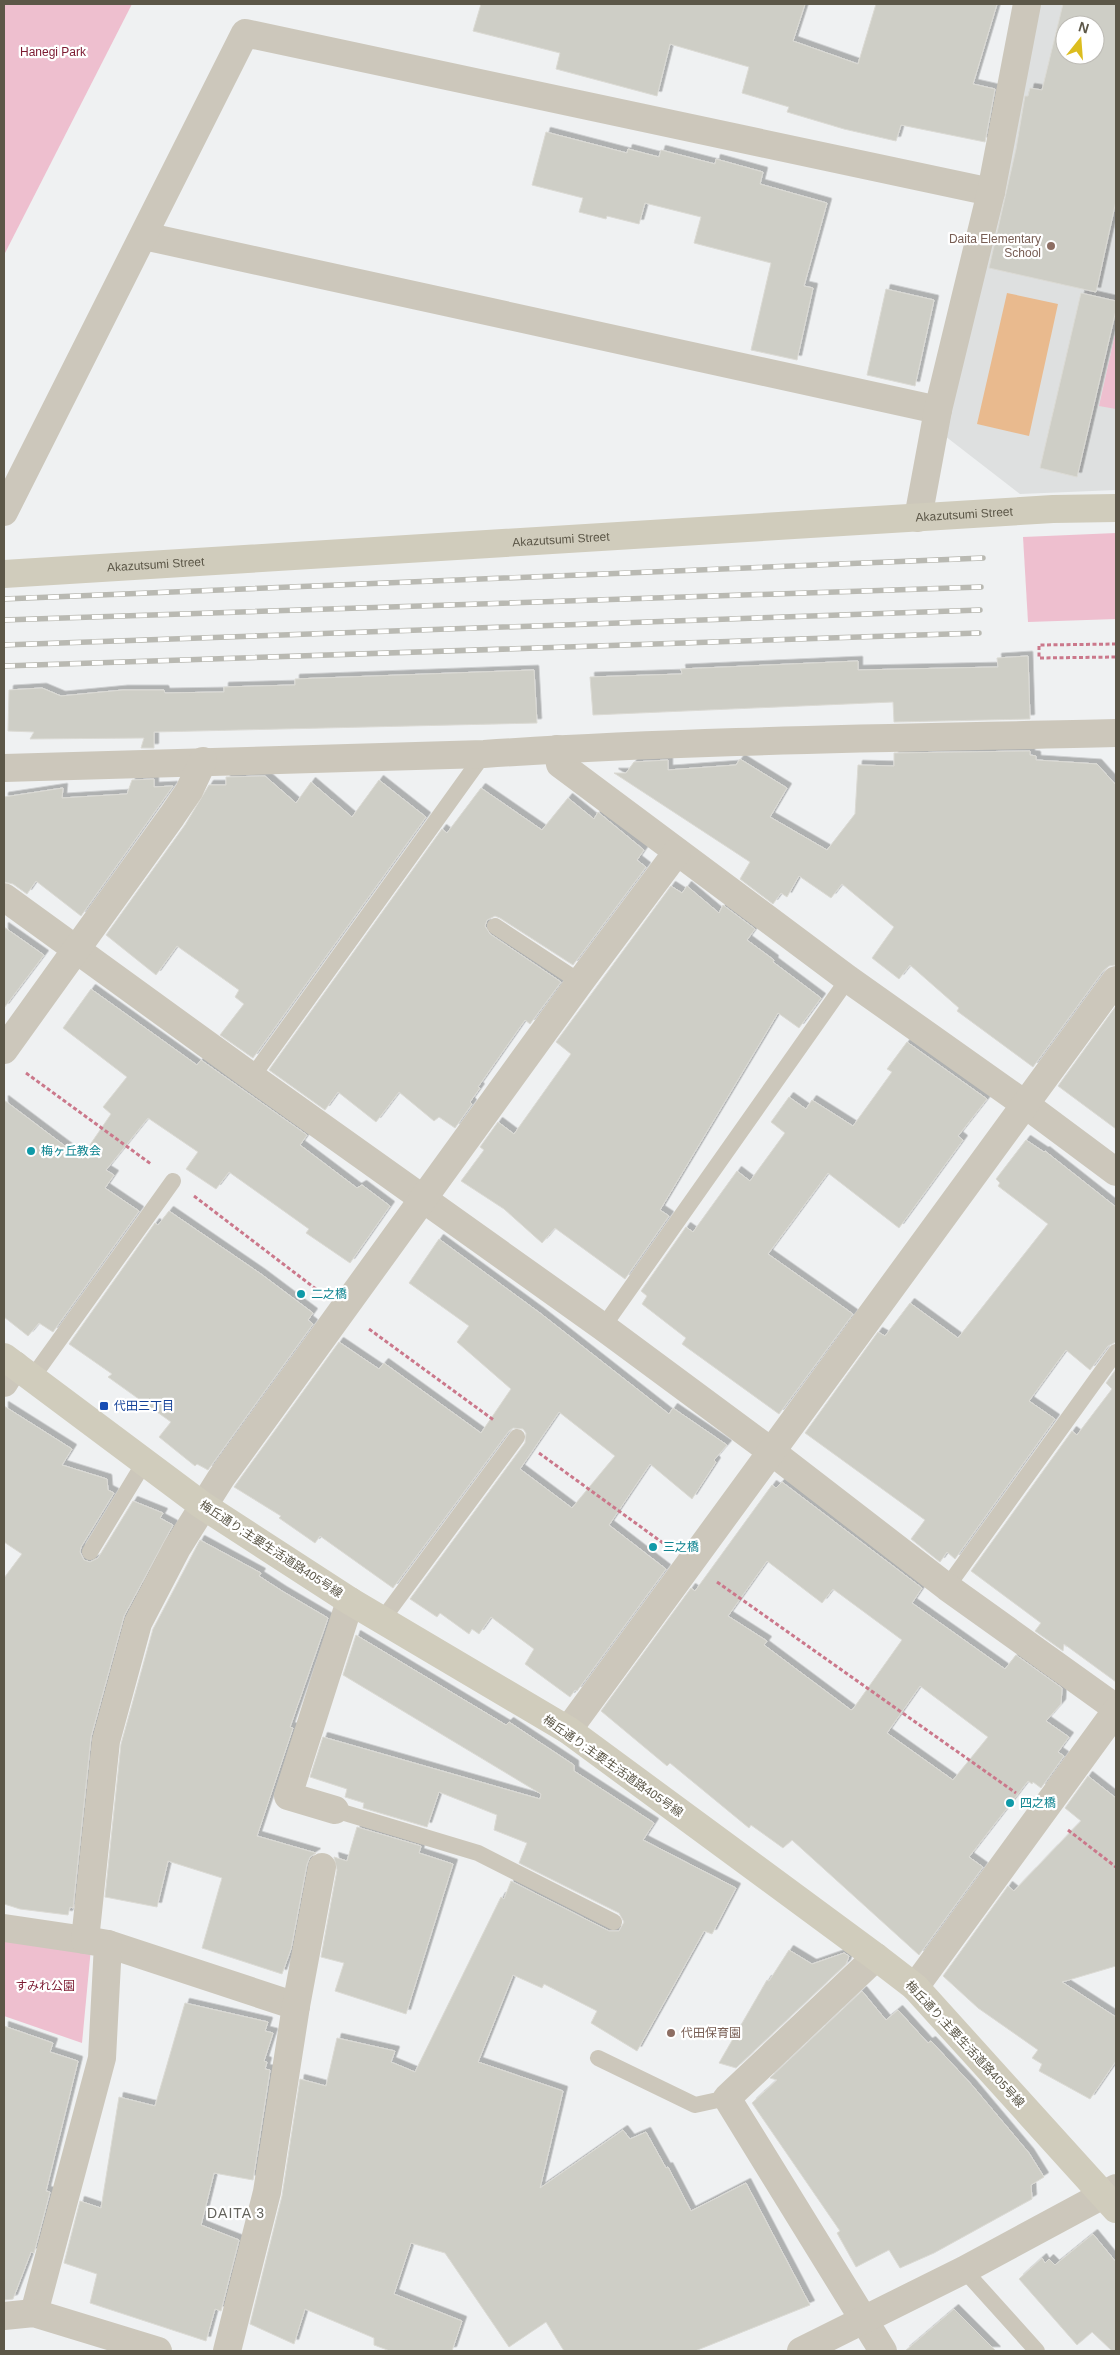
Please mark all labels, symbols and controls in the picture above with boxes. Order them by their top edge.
north arrow [1055,15,1105,65]
text: N [1077,18,1091,37]
park label: Hanegi Park [20,45,87,59]
place label: Daita Elementary School [949,232,1041,260]
marker: Daita Elementary School [1045,240,1057,252]
street label: Akazutsumi Street [915,504,1014,525]
street label: Akazutsumi Street [512,529,611,549]
street label: Akazutsumi Street [107,555,205,575]
place label: 梅ヶ丘教会 [41,1144,101,1158]
marker: 梅ヶ丘教会 [25,1145,37,1157]
place label: 二之橋 [311,1287,347,1301]
marker: 二之橋 [295,1288,307,1300]
place label: 代田三丁目 [114,1399,174,1413]
marker: 代田三丁目 [98,1400,110,1412]
street label: 梅丘通り;主要生活道路405号線 [197,1498,345,1600]
place label: 三之橋 [663,1540,699,1554]
marker: 三之橋 [647,1541,659,1553]
street label: 梅丘通り;主要生活道路405号線 [540,1712,686,1820]
place label: 四之橋 [1020,1796,1056,1810]
marker: 四之橋 [1004,1797,1016,1809]
street label: 梅丘通り;主要生活道路405号線 [903,1978,1027,2110]
park label: すみれ公園 [15,1979,75,1993]
place label: 代田保育園 [681,2026,741,2040]
marker: 代田保育園 [665,2027,677,2039]
district label: DAITA 3 [207,2205,265,2221]

